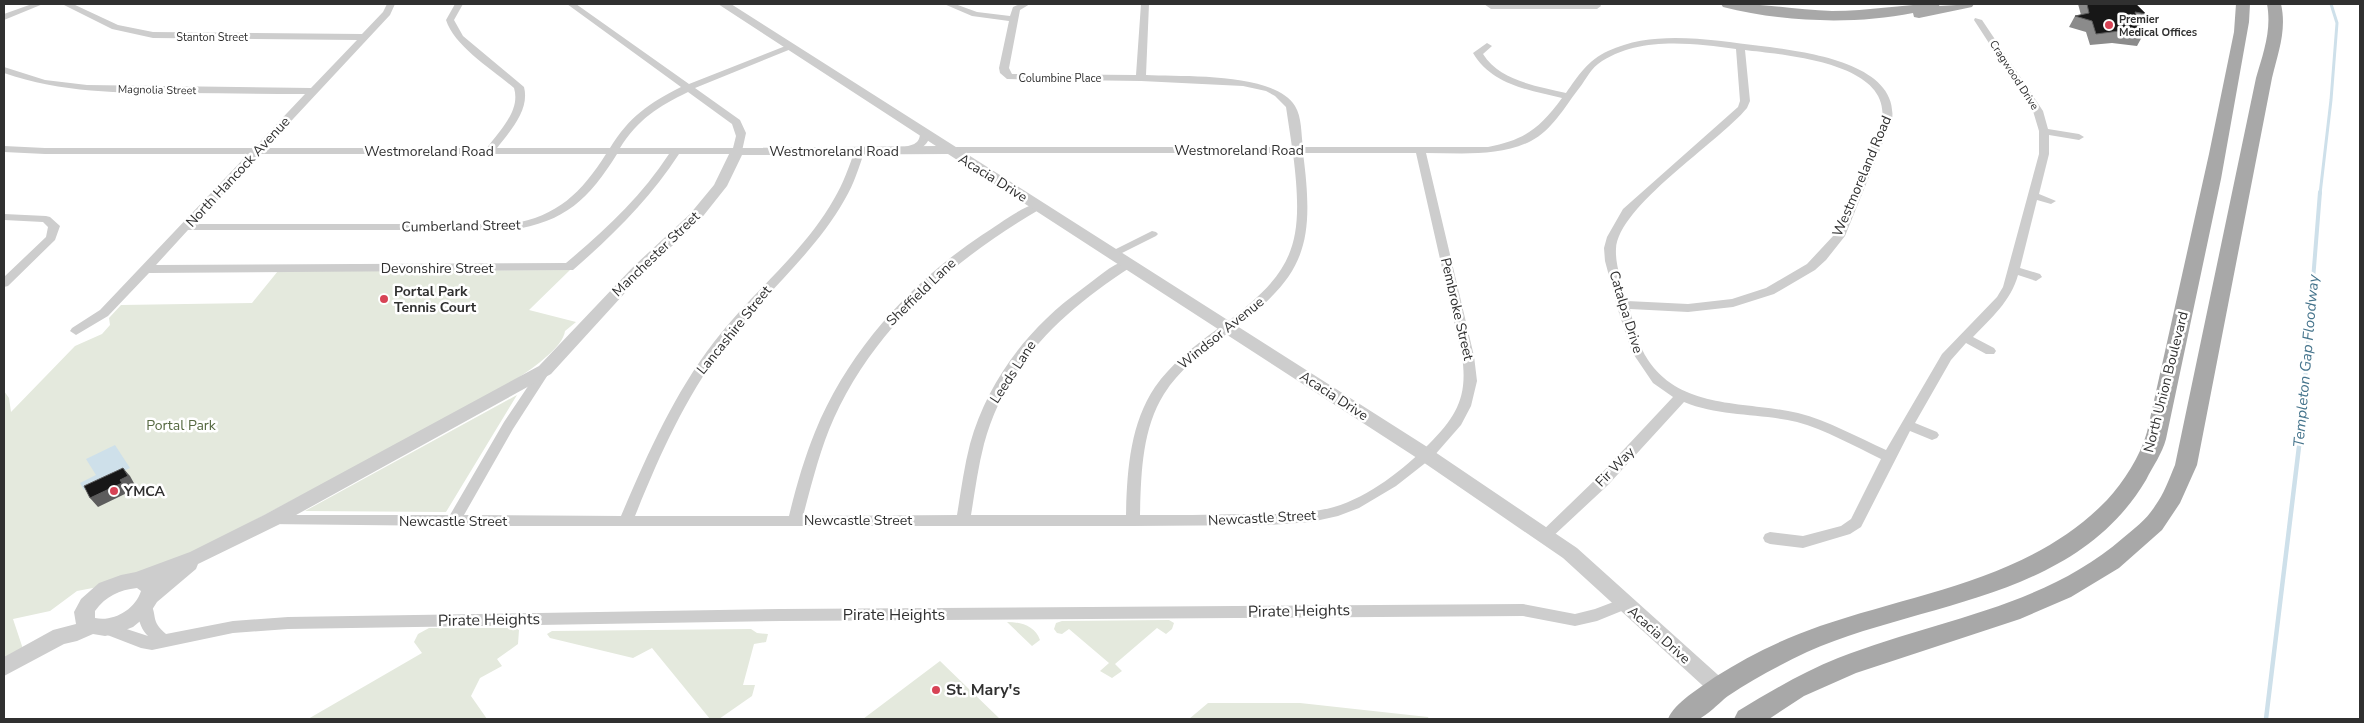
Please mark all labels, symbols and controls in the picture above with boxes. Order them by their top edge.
place label: Premier Medical Offices [2119,12,2197,40]
marker: Premier Medical Offices [2103,19,2115,31]
street label: Stanton Street [176,30,248,45]
street label: Cragwood Drive [1986,37,2042,113]
street label: Columbine Place [1019,71,1102,86]
street label: Magnolia Street [118,82,197,98]
street label: North Hancock Avenue [182,113,294,231]
street label: Westmoreland Road [1828,113,1896,239]
street label: Westmoreland Road [1174,141,1304,160]
street label: Westmoreland Road [364,142,494,161]
street label: Westmoreland Road [769,142,899,161]
street label: Acacia Drive [955,149,1031,207]
street label: Manchester Street [608,207,704,301]
street label: Cumberland Street [401,215,521,237]
street label: Sheffield Lane [882,254,960,330]
street label: Pembroke Street [1436,256,1478,362]
street label: Devonshire Street [381,259,493,278]
street label: Catalpa Drive [1604,268,1648,356]
water label: Templeton Gap Floodway [2288,273,2324,448]
place label: Portal Park Tennis Court [394,282,477,317]
street label: Lancashire Street [692,282,776,378]
street label: Windsor Avenue [1174,292,1268,374]
marker: Portal Park Tennis Court [378,293,390,305]
street label: North Union Boulevard [2139,309,2193,455]
street label: Leeds Lane [986,337,1040,407]
street label: Acacia Drive [1296,367,1372,425]
park label: Portal Park [146,416,217,435]
street label: Fir Way [1591,442,1639,491]
place label: YMCA [123,482,166,501]
marker: YMCA [108,485,120,497]
street label: Newcastle Street [1208,506,1317,530]
street label: Newcastle Street [804,511,912,530]
street label: Newcastle Street [399,512,507,531]
street label: Pirate Heights [1248,599,1350,623]
street label: Acacia Drive [1624,602,1694,668]
street label: Pirate Heights [843,604,945,626]
street label: Pirate Heights [438,608,540,632]
place label: St. Mary's [946,679,1020,701]
marker: St. Mary's [930,684,942,696]

